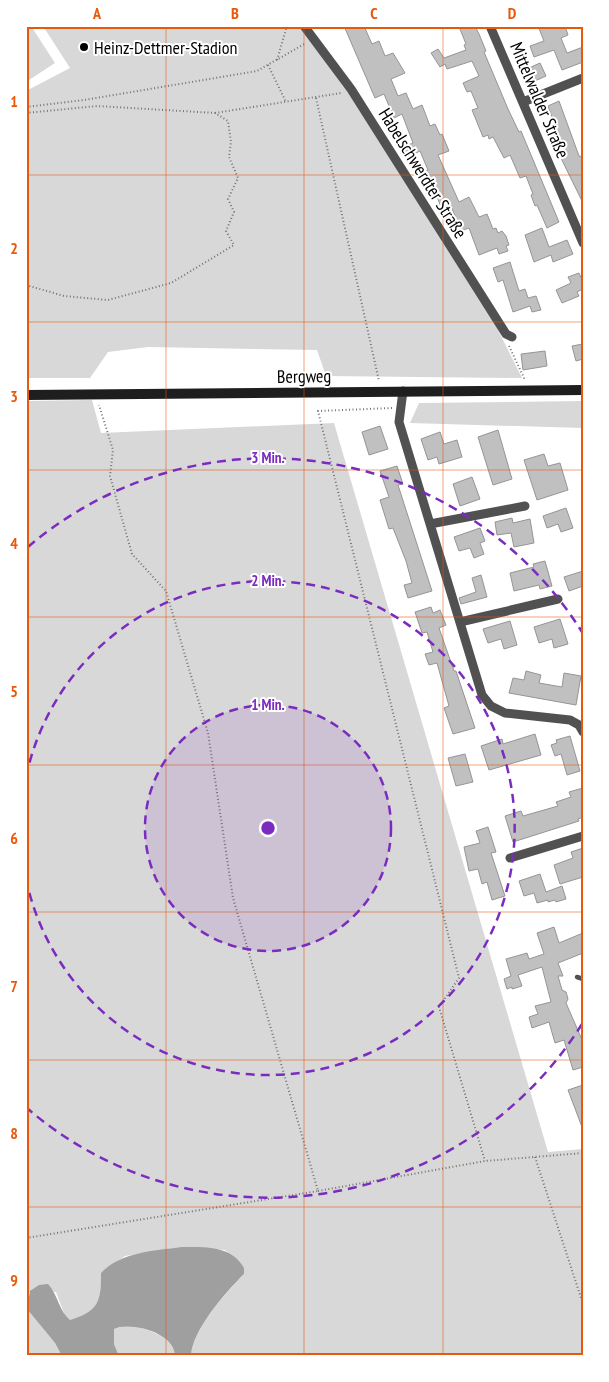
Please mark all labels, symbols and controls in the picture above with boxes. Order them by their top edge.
text: A [92,3,102,23]
text: B [231,3,239,23]
text: C [370,3,378,23]
text: D [508,3,517,23]
place label: Heinz-Dettmer-Stadion [94,36,237,59]
street label: Mittelwalder Straße [505,39,575,161]
marker: Heinz-Dettmer-Stadion [78,41,90,53]
text: 1 [10,91,18,111]
street label: Habelschwerdter Straße [374,104,472,242]
text: 2 [10,238,18,258]
street label: Bergweg [277,364,331,388]
text: 3 [10,386,18,406]
text: 3 Min. [251,448,285,467]
text: 4 [10,533,18,553]
text: 2 Min. [251,571,285,590]
text: 5 [10,681,18,701]
text: 1 Min. [251,695,285,714]
centre of rings [259,819,277,837]
text: 6 [10,828,18,848]
text: 7 [10,976,18,996]
text: 8 [10,1123,18,1143]
text: 9 [10,1270,18,1290]

